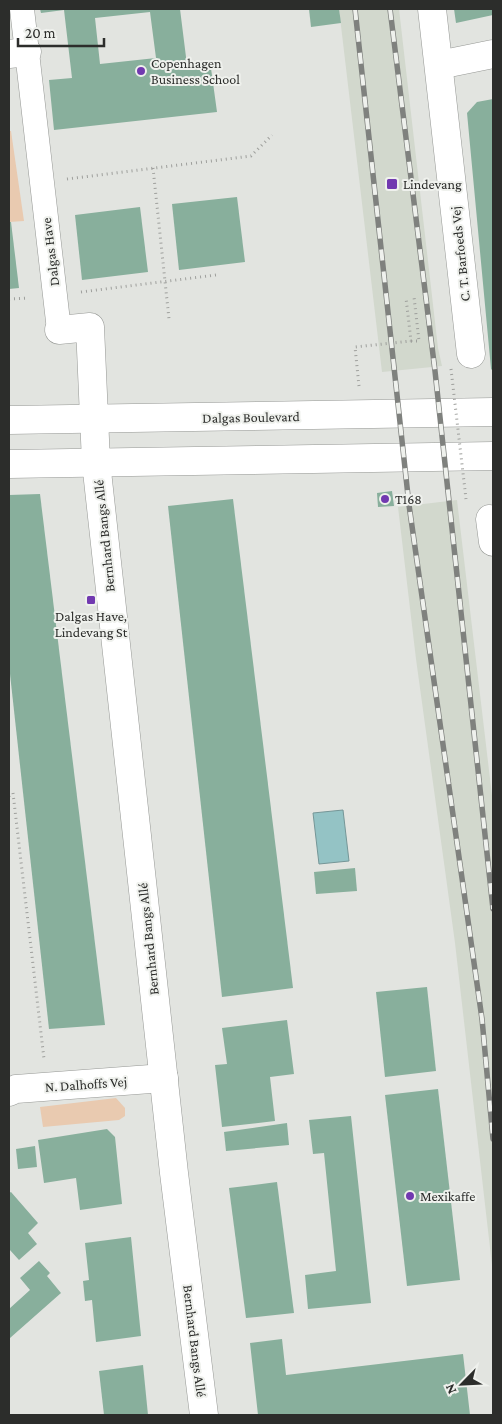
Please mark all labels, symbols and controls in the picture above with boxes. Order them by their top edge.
scale bar [18,15,104,47]
text: 20 m [25,25,56,41]
place label: Copenhagen Business School [151,55,240,87]
marker: Copenhagen Business School [135,65,147,77]
place label: Lindevang [403,176,462,192]
marker: Lindevang [385,177,399,191]
street label: C. T. Barfoeds Vej [447,205,474,302]
street label: Dalgas Have [38,217,62,287]
street label: Dalgas Boulevard [202,408,301,426]
street label: Bernhard Bangs Allé [90,479,118,593]
place label: T168 [395,491,422,507]
marker: T168 [379,493,391,505]
marker: Dalgas Have, Lindevang St [85,594,97,606]
place label: Dalgas Have, Lindevang St [55,608,128,640]
street label: Bernhard Bangs Allé [134,882,162,996]
street label: N. Dalhoffs Vej [44,1073,128,1096]
place label: Mexikaffe [420,1188,475,1204]
marker: Mexikaffe [404,1190,416,1202]
street label: Bernhard Bangs Allé [180,1284,210,1398]
north arrow [437,1359,487,1409]
text: N [441,1381,459,1397]

